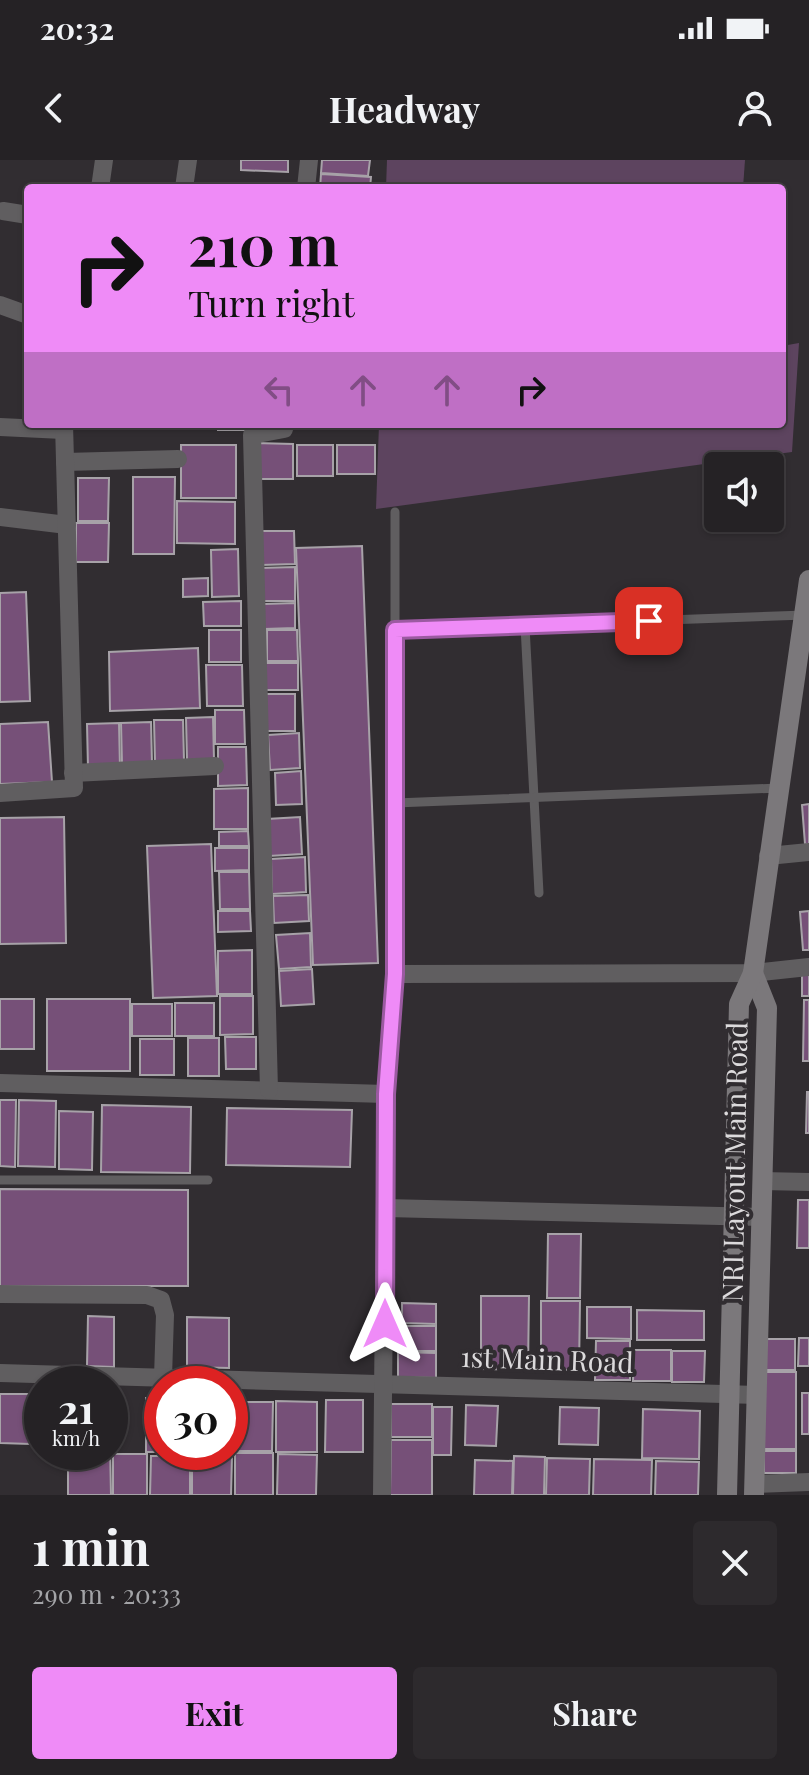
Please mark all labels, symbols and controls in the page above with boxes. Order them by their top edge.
text: 20:32 [40,8,114,48]
text: Headway [329,84,480,132]
icon: back [32,86,76,130]
icon: person [733,86,777,130]
text: 210 m [188,206,339,281]
icon: right [56,216,160,320]
text: Turn right [188,278,355,326]
icon: left [257,368,301,412]
icon: ahead [341,368,385,412]
icon: ahead [425,368,469,412]
icon: right [509,368,553,412]
map controls [704,452,784,532]
button: sound [704,452,784,532]
pin [615,587,683,655]
icon: arrive [627,599,671,643]
street label: NRI Layout Main Road [713,1022,754,1302]
position arrow [343,1282,427,1366]
street label: 1st Main Road [460,1337,634,1380]
speed limit sign: 30 [144,1366,248,1470]
text: 21 [58,1381,94,1434]
text: km/h [52,1424,100,1451]
text: 1 min [32,1514,150,1578]
button: close [693,1521,777,1605]
text: 290 m · 20:33 [32,1576,181,1611]
button: Exit [32,1667,397,1759]
button: Share [413,1667,777,1759]

